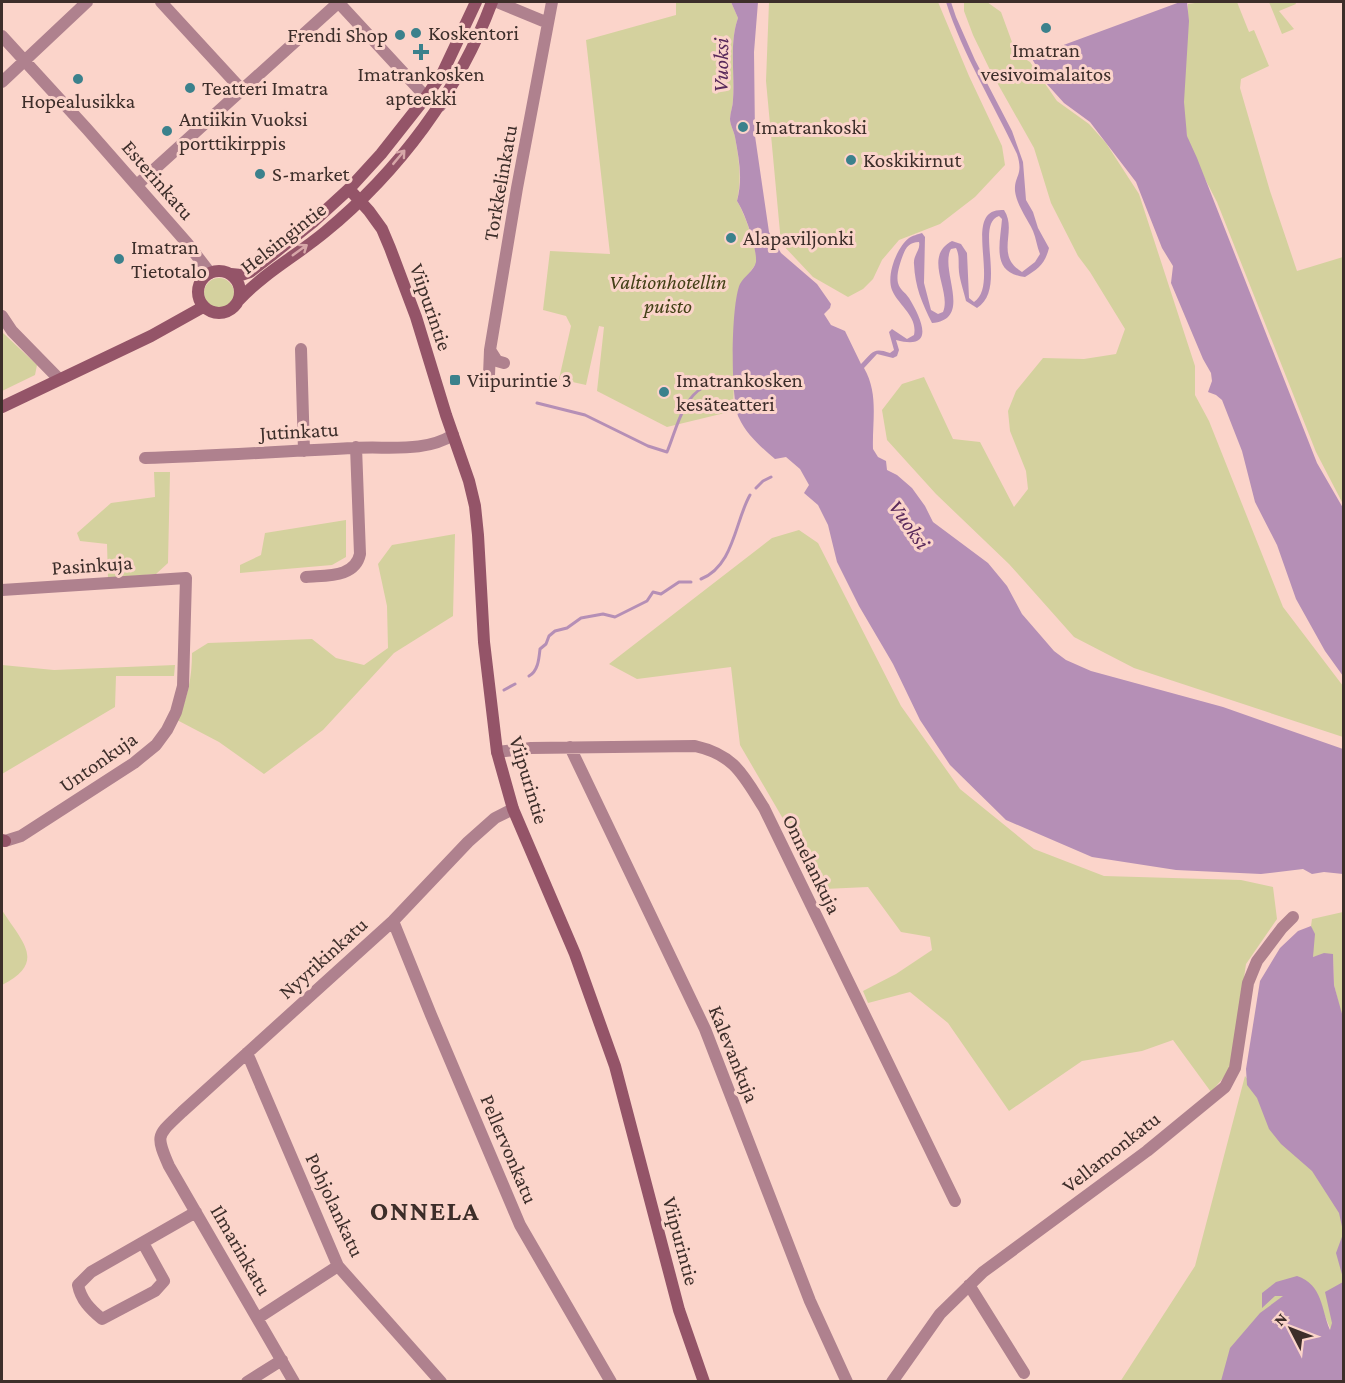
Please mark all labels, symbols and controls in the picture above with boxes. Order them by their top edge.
place label: Koskentori [428,21,520,45]
marker: Imatran vesivoimalaitos [1039,21,1053,35]
place label: Frendi Shop [287,23,388,47]
marker: Koskentori [409,26,423,40]
marker: Frendi Shop [393,28,407,42]
water label: Vuoksi [708,37,733,93]
place label: Imatran vesivoimalaitos [980,38,1111,86]
marker: Imatrankosken apteekki [414,45,428,59]
place label: Imatrankosken apteekki [358,62,484,110]
marker: Hopealusikka [71,72,85,86]
place label: Teatteri Imatra [202,76,328,100]
marker: Teatteri Imatra [183,81,197,95]
place label: Hopealusikka [21,89,135,113]
place label: Antiikin Vuoksi porttikirppis [179,107,308,155]
place label: Imatrankoski [755,115,868,139]
marker: Imatrankoski [736,120,750,134]
street label: Torkkelinkatu [478,123,522,243]
marker: Antiikin Vuoksi porttikirppis [160,124,174,138]
street label: Esterinkatu [117,135,199,225]
place label: Koskikirnut [863,148,962,172]
one-way arrow [392,150,406,165]
marker: Koskikirnut [844,153,858,167]
place label: S-market [272,162,351,186]
marker: S-market [253,167,267,181]
street label: Helsingintie [235,197,331,279]
place label: Alapaviljonki [743,226,854,250]
marker: Alapaviljonki [724,231,738,245]
place label: Imatran Tietotalo [131,235,207,283]
one-way arrow [291,244,307,256]
marker: Imatran Tietotalo [112,252,126,266]
street label: Viipurintie [405,260,457,354]
park label: Valtionhotellin puisto [609,270,727,318]
place label: Viipurintie 3 [467,368,572,392]
place label: Imatrankosken kesäteatteri [676,368,803,416]
marker: Viipurintie 3 [448,373,462,387]
marker: Imatrankosken kesäteatteri [657,385,671,399]
street label: Jutinkatu [257,417,339,445]
water label: Vuoksi [884,495,936,554]
street label: Pasinkuja [51,550,133,580]
street label: Untonkuja [55,726,142,797]
street label: Viipurintie [504,733,554,827]
street label: Onnelankuja [777,810,847,918]
street label: Nyyrikinkatu [274,912,372,1004]
street label: Kalevankuja [704,1002,764,1106]
street label: Pellervonkatu [475,1091,543,1207]
street label: Vellamonkatu [1057,1106,1165,1198]
street label: Pohjolankatu [301,1149,369,1261]
street label: Viipurintie [658,1194,704,1288]
district label: ONNELA [370,1196,480,1226]
street label: Ilmarinkatu [205,1201,277,1299]
north arrow [1261,1299,1321,1359]
text: N [1270,1309,1290,1329]

